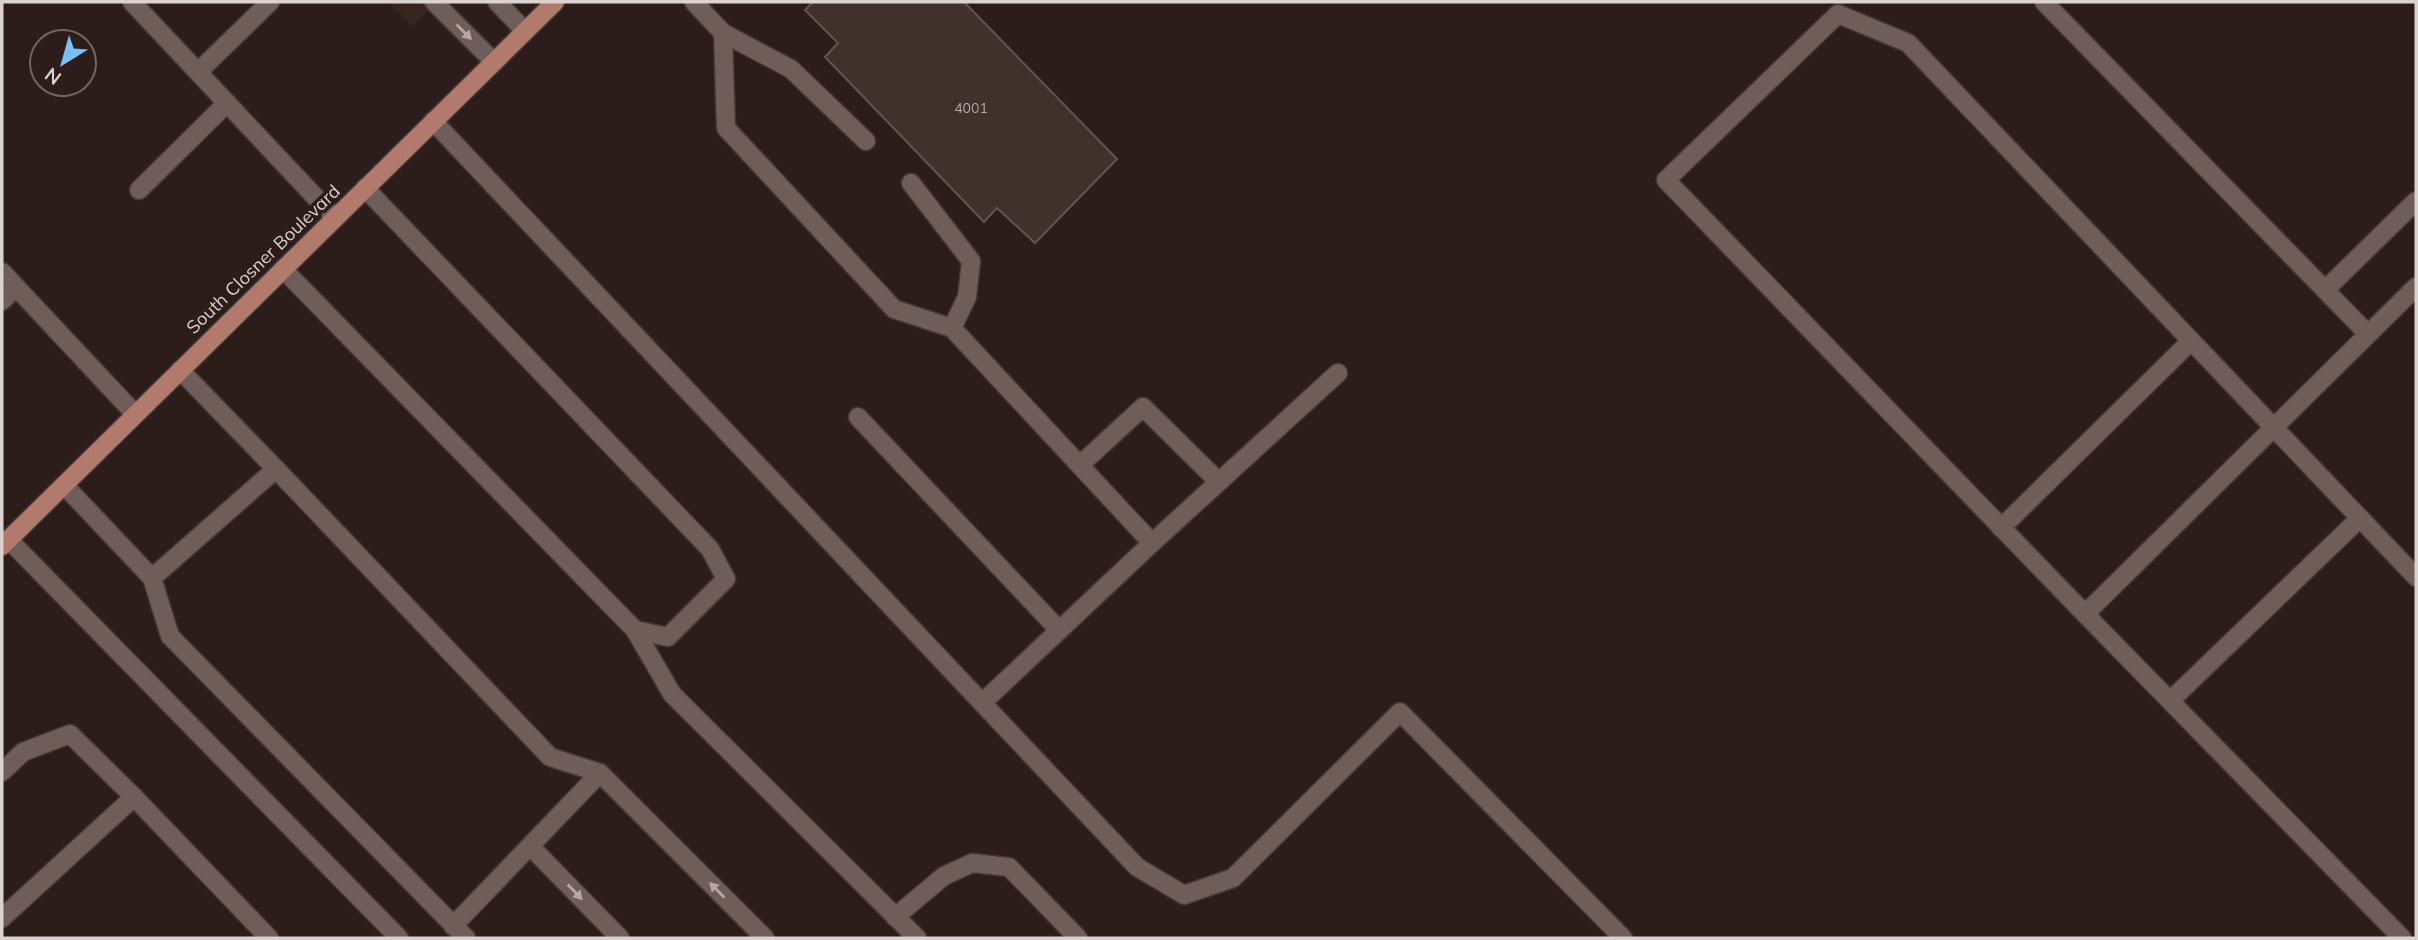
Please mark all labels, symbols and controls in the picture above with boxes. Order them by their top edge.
one-way arrow [455,23,471,40]
north arrow [28,28,98,98]
text: N [40,63,66,90]
house number: 4001 [954,99,988,117]
street label: South Closner Boulevard [181,180,345,338]
one-way arrow [709,882,725,898]
one-way arrow [566,883,582,900]

